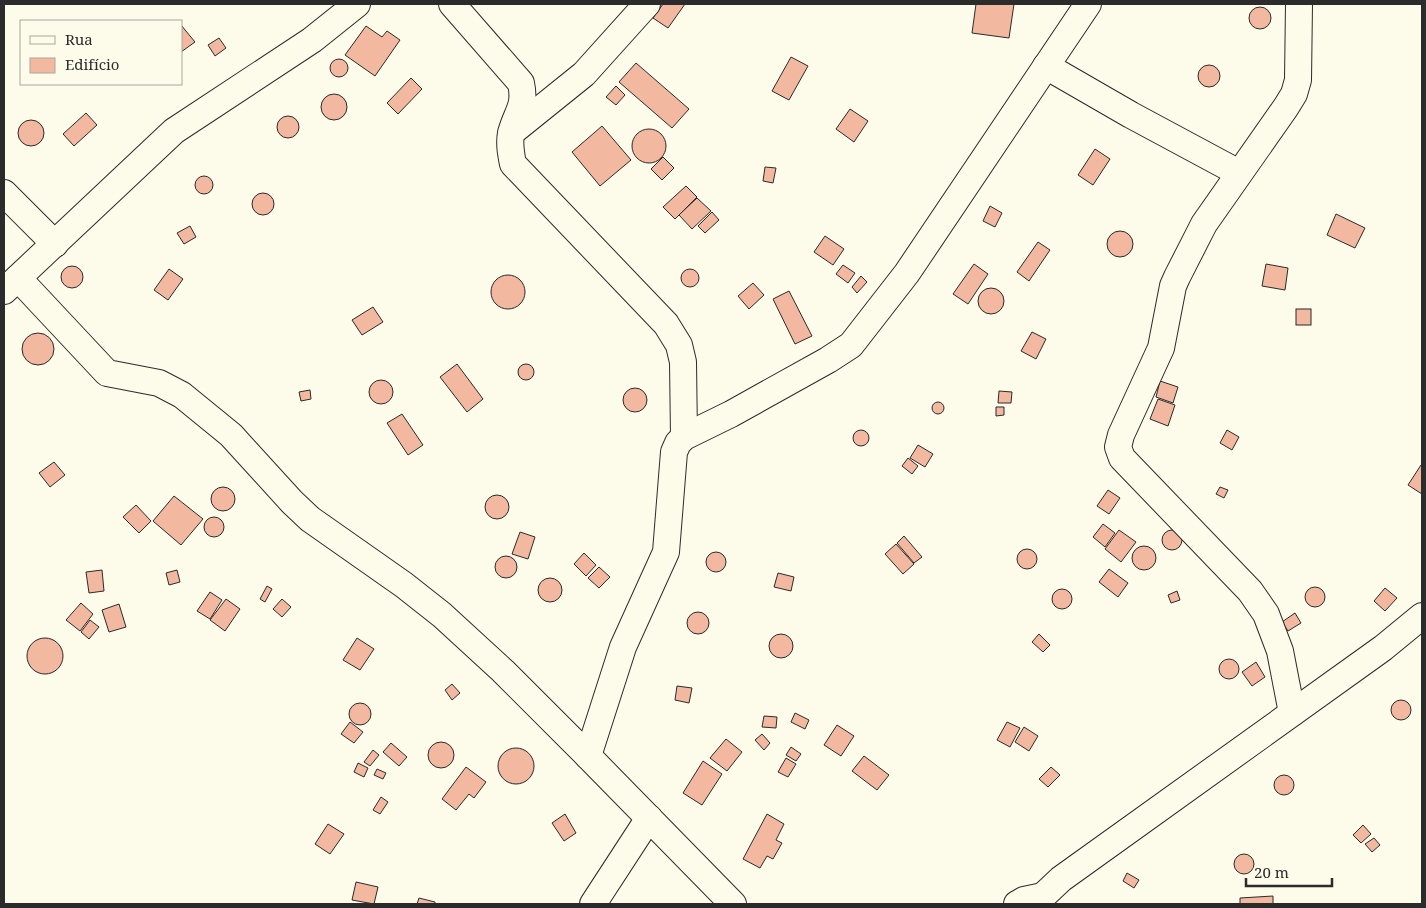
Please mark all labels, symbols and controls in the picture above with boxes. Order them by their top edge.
legend [20,20,182,85]
text: Rua [65,29,93,49]
text: Edifício [65,54,120,74]
scale bar [1246,856,1332,888]
text: 20 m [1254,862,1289,882]

